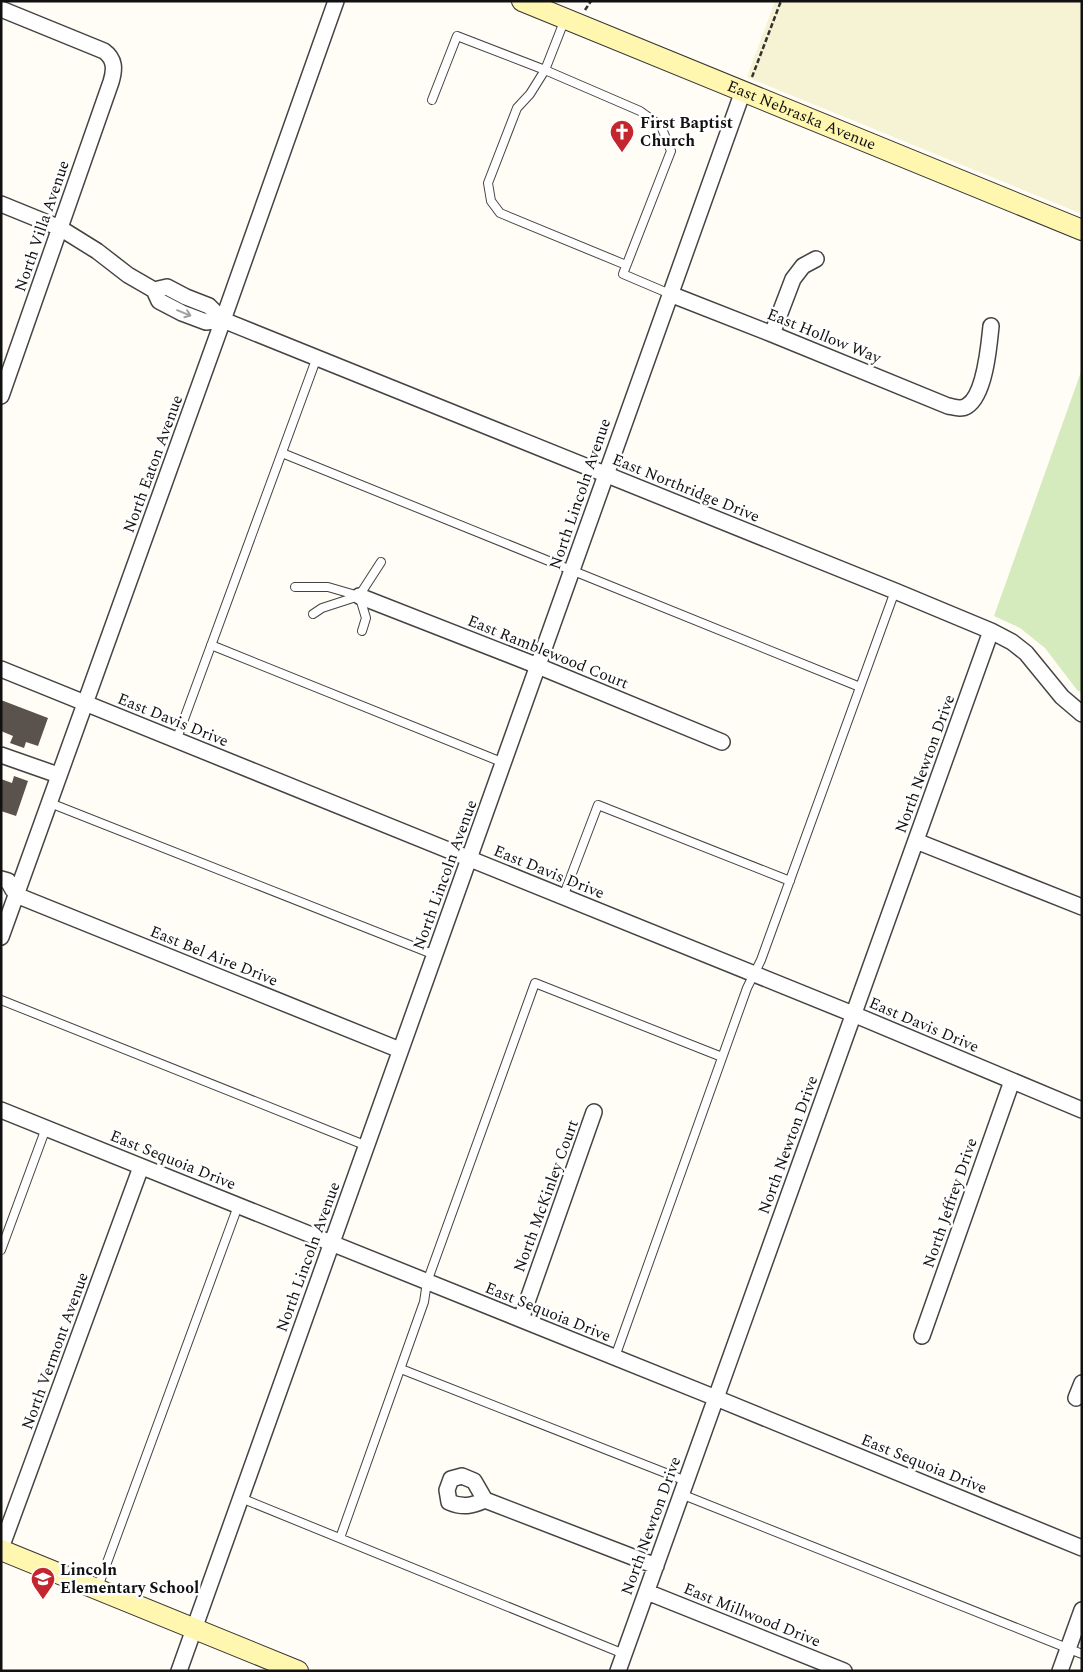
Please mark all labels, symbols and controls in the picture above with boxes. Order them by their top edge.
street label: East Nebraska Avenue [723,74,880,156]
place label: First Baptist Church [640,111,733,153]
church icon: First Baptist Church [609,119,635,153]
street label: North Villa Avenue [8,157,76,295]
street label: East Hollow Way [763,302,886,370]
one-way arrow [177,310,192,319]
street label: North Eaton Avenue [117,392,189,536]
street label: North Lincoln Avenue [543,415,617,573]
street label: East Northridge Drive [609,447,763,529]
street label: East Ramblewood Court [464,609,633,695]
street label: East Davis Drive [114,687,232,753]
street label: North Newton Drive [889,691,961,837]
street label: North Lincoln Avenue [407,797,483,953]
street label: East Davis Drive [490,839,608,905]
street label: East Bel Aire Drive [146,919,282,993]
street label: East Davis Drive [865,991,983,1059]
street label: North Newton Drive [752,1072,824,1218]
street label: North McKinley Court [507,1116,585,1276]
street label: East Sequoia Drive [106,1124,240,1196]
street label: North Jeffrey Drive [916,1135,984,1271]
street label: North Lincoln Avenue [270,1179,346,1335]
street label: North Vermont Avenue [15,1269,95,1433]
street label: East Sequoia Drive [481,1276,615,1348]
street label: East Sequoia Drive [857,1428,991,1500]
street label: North Newton Drive [615,1453,687,1599]
place label: Lincoln Elementary School [60,1558,199,1600]
school or university icon: Lincoln Elementary School [30,1566,56,1600]
street label: East Millwood Drive [680,1577,824,1653]

